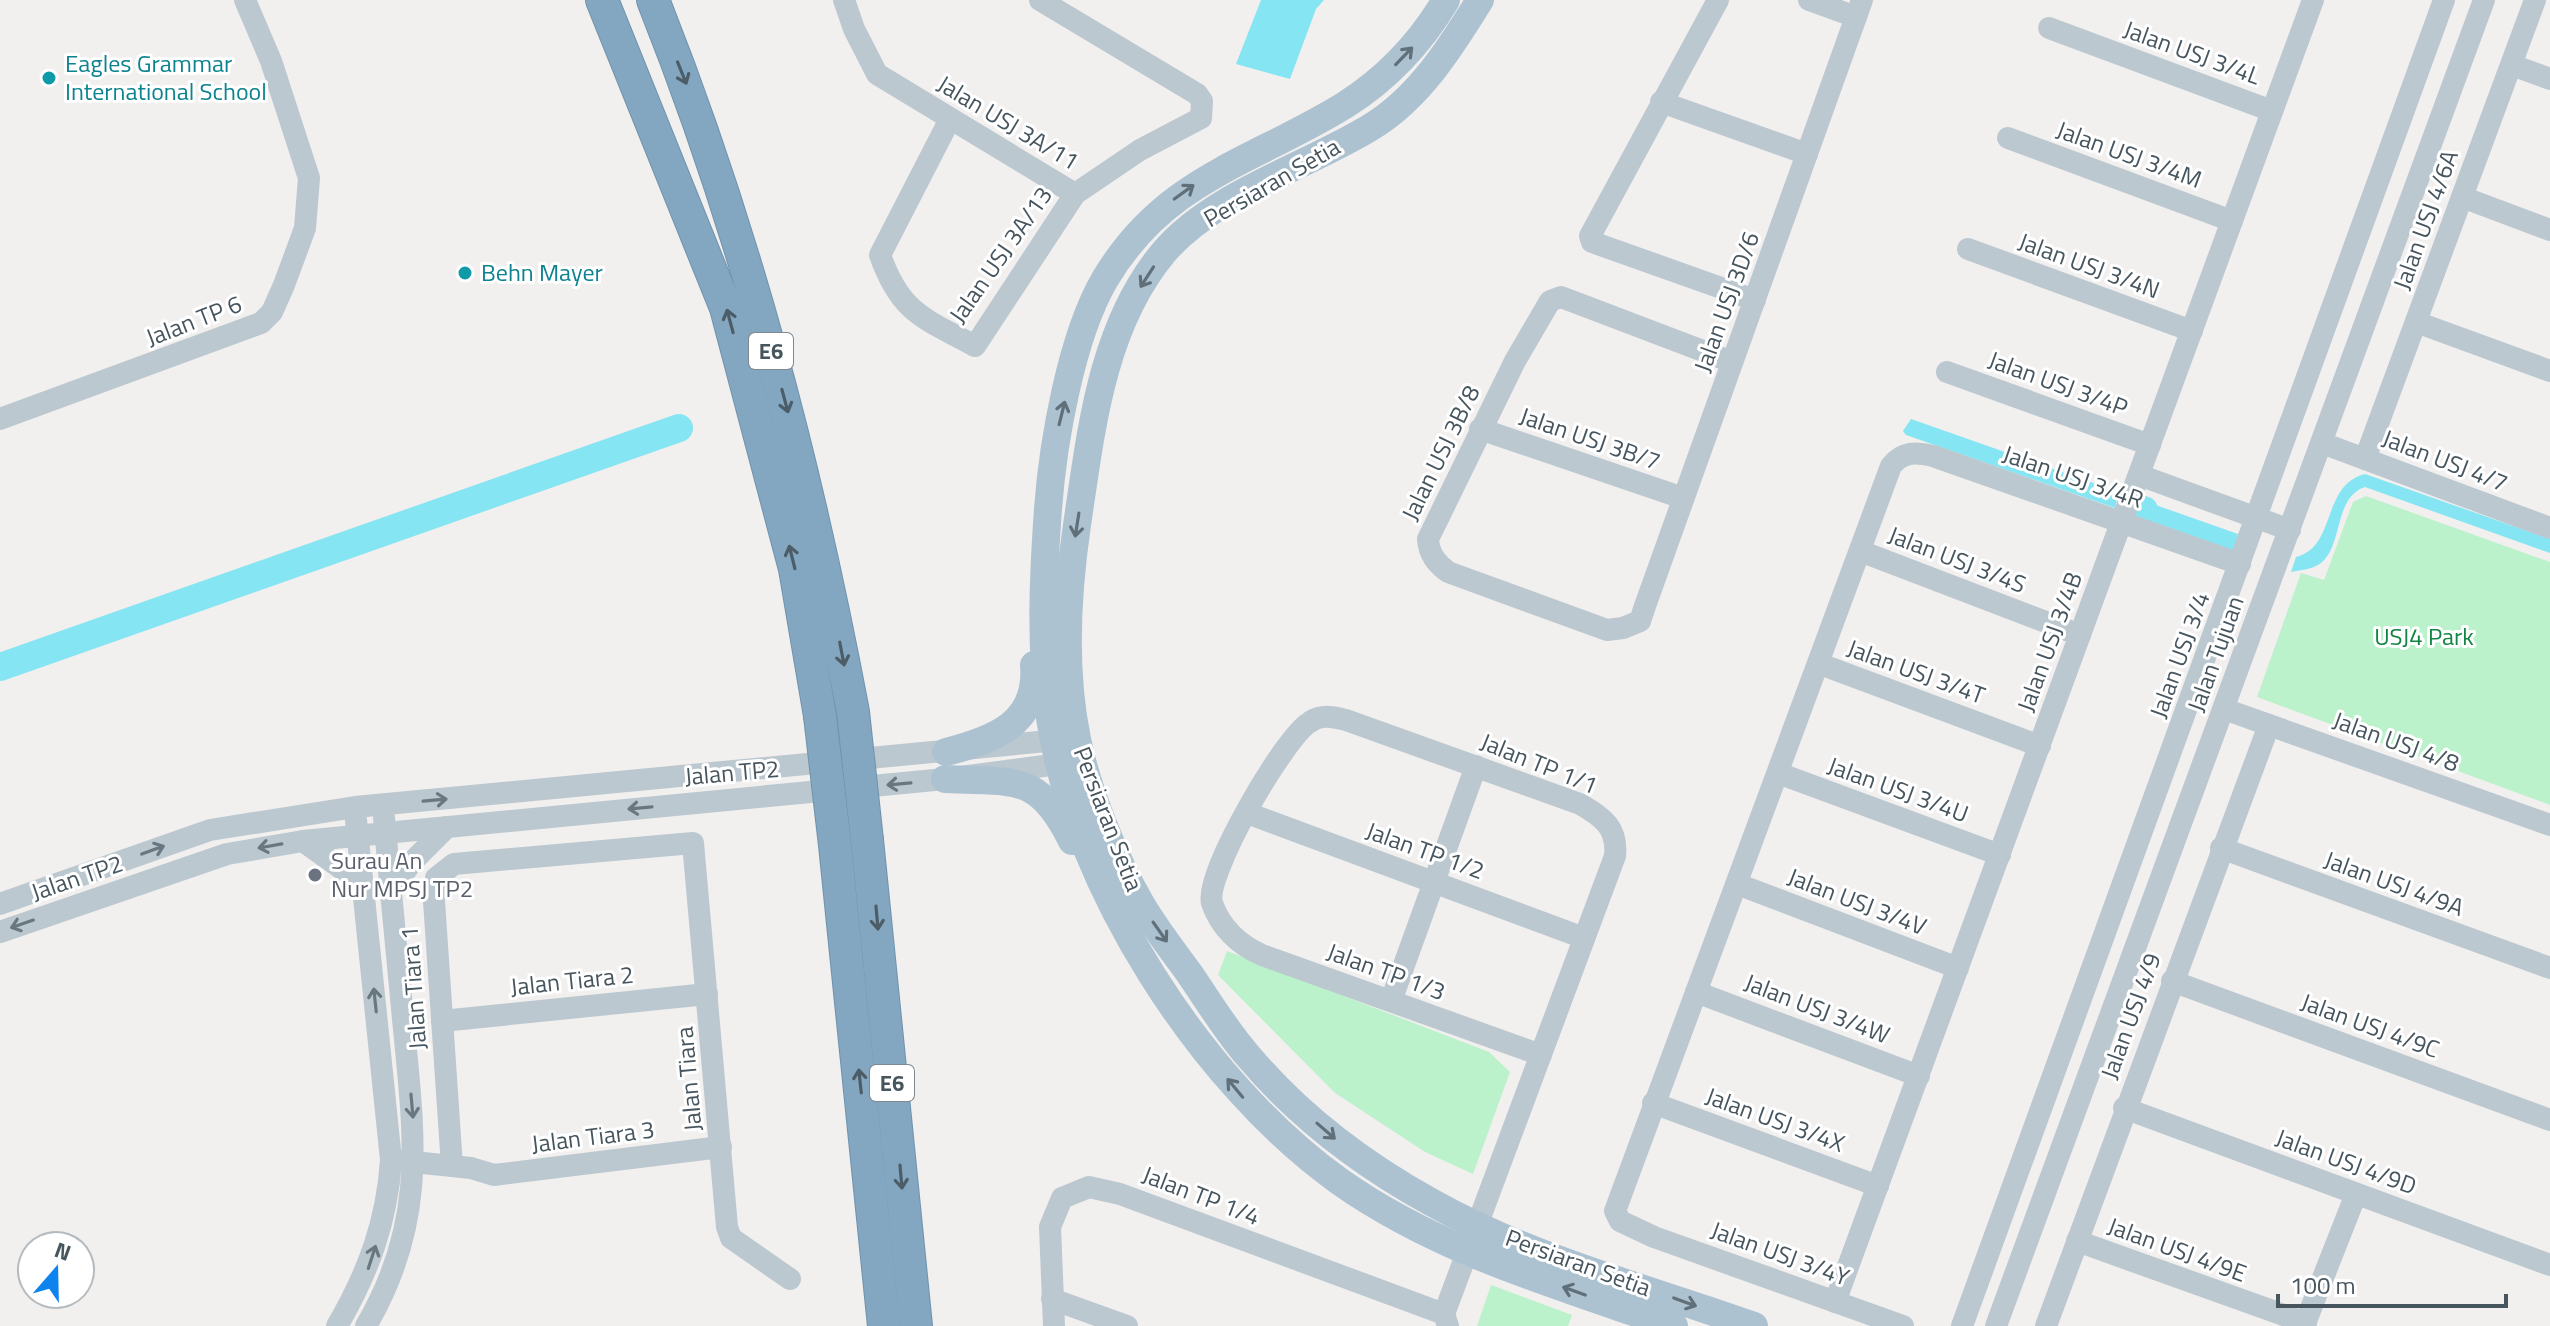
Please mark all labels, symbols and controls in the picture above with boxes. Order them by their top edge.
street label: Jalan USJ 3/4L [2119,11,2266,94]
place label: Eagles Grammar International School [65,45,267,109]
one-way arrow [1394,47,1413,66]
one-way arrow [676,60,690,84]
street label: Jalan USJ 3A/11 [931,66,1086,179]
marker: Eagles Grammar International School [40,69,58,87]
street label: Jalan USJ 3/4M [2052,111,2207,197]
street label: Persiaran Setia [1197,128,1346,236]
street label: Jalan USJ 4/6A [2383,145,2467,294]
street label: Jalan USJ 3A/13 [940,179,1061,330]
one-way arrow [1173,183,1195,200]
street label: Jalan USJ 3/4N [2014,223,2165,307]
street label: Jalan USJ 3D/6 [1684,226,1768,377]
place label: Behn Mayer [481,254,603,290]
marker: Behn Mayer [456,264,474,282]
one-way arrow [1139,266,1155,288]
street label: Jalan TP 6 [140,285,247,355]
one-way arrow [721,309,736,335]
road number: E6 [749,333,793,369]
street label: Jalan USJ 3/4P [1984,341,2133,425]
street label: Jalan USJ 3B/8 [1392,379,1488,526]
one-way arrow [778,387,793,413]
street label: Jalan USJ 3B/7 [1515,397,1665,479]
one-way arrow [1056,401,1071,427]
street label: Jalan USJ 4/7 [2377,420,2513,500]
street label: Jalan USJ 3/4R [1998,435,2148,517]
one-way arrow [1069,512,1084,537]
street label: Jalan USJ 3/4S [1883,516,2031,602]
one-way arrow [783,545,798,570]
street label: Jalan USJ 3/4B [2007,567,2091,717]
street label: Jalan USJ 3/4 [2140,587,2219,723]
street label: Jalan Tujuan [2177,591,2253,717]
park label: USJ4 Park [2374,618,2474,654]
street label: Jalan USJ 3/4T [1842,629,1991,713]
one-way arrow [835,641,850,666]
street label: Jalan USJ 4/8 [2328,702,2464,781]
street label: Jalan TP 1/1 [1475,723,1603,803]
street label: Persiaran Setia [1065,741,1153,896]
street label: Jalan USJ 3/4U [1823,747,1974,831]
street label: Jalan TP2 [683,750,781,794]
one-way arrow [886,776,913,791]
one-way arrow [421,792,448,807]
one-way arrow [627,801,654,816]
street label: Jalan TP 1/2 [1361,812,1490,888]
one-way arrow [258,840,283,855]
street label: Jalan USJ 4/9A [2320,841,2469,925]
one-way arrow [140,842,165,856]
place label: Surau An Nur MPSJ TP2 [331,842,473,906]
street label: Jalan TP2 [26,845,127,910]
street label: Jalan USJ 3/4V [1783,858,1932,944]
marker: Surau An Nur MPSJ TP2 [306,866,324,884]
one-way arrow [869,904,884,931]
one-way arrow [10,918,35,933]
one-way arrow [1152,921,1168,943]
street label: Jalan Tiara 1 [391,925,435,1051]
street label: Jalan TP 1/3 [1322,933,1451,1009]
street label: Jalan USJ 4/9 [2091,948,2170,1084]
street label: Jalan Tiara 2 [509,956,635,1004]
street label: Jalan USJ 3/4W [1739,964,1895,1052]
street label: Jalan USJ 4/9C [2296,983,2445,1067]
one-way arrow [368,987,383,1014]
street label: Jalan Tiara [665,1025,711,1133]
road number: E6 [870,1065,914,1101]
one-way arrow [852,1068,867,1095]
street label: Jalan USJ 3/4X [1701,1077,1850,1161]
one-way arrow [1226,1078,1244,1099]
one-way arrow [404,1092,419,1119]
street label: Jalan Tiara 3 [529,1111,656,1161]
street label: Jalan USJ 4/9D [2271,1119,2422,1203]
one-way arrow [1316,1122,1336,1140]
street label: Jalan TP 1/4 [1137,1156,1266,1234]
one-way arrow [894,1163,909,1190]
street label: Jalan USJ 4/9E [2103,1207,2252,1291]
street label: Jalan USJ 3/4Y [1706,1211,1855,1295]
street label: Persiaran Setia [1501,1219,1656,1305]
north arrow [16,1230,96,1310]
text: N [50,1233,76,1270]
one-way arrow [365,1244,380,1269]
scale bar [2278,1258,2506,1308]
text: 100 m [2290,1267,2356,1303]
one-way arrow [1562,1282,1587,1297]
one-way arrow [1672,1295,1697,1310]

